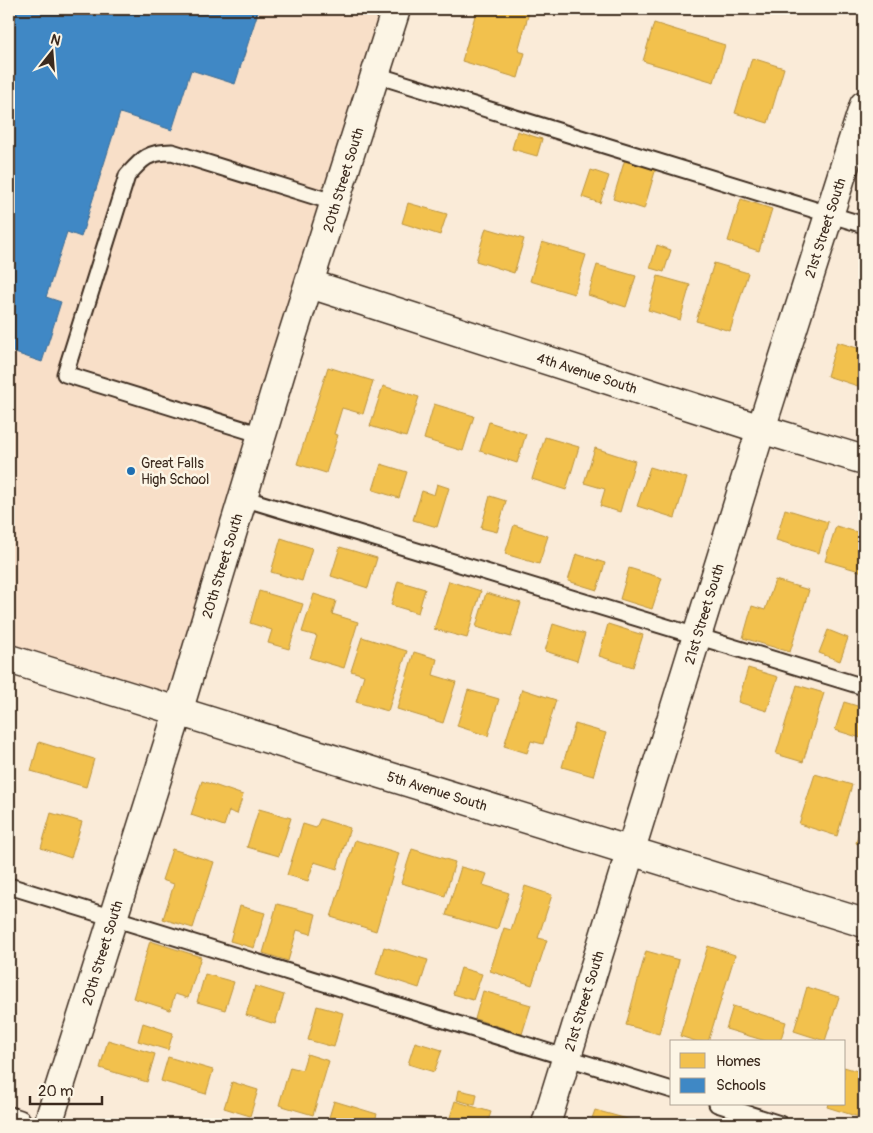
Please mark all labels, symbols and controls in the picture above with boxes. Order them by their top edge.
north arrow [28,28,78,78]
text: N [49,31,63,50]
street label: 20th Street South [319,126,367,235]
street label: 21st Street South [801,176,850,280]
street label: 4th Avenue South [535,349,639,398]
place label: Great Falls High School [141,455,209,488]
marker: Great Falls High School [125,465,137,477]
street label: 20th Street South [198,512,246,621]
street label: 21st Street South [681,562,728,666]
street label: 5th Avenue South [385,768,489,815]
street label: 20th Street South [78,899,126,1008]
street label: 21st Street South [561,949,608,1053]
legend [670,1040,846,1106]
text: Homes [716,1052,761,1071]
scale bar [30,1073,102,1105]
text: Schools [716,1076,766,1095]
text: 20 m [38,1082,73,1101]

